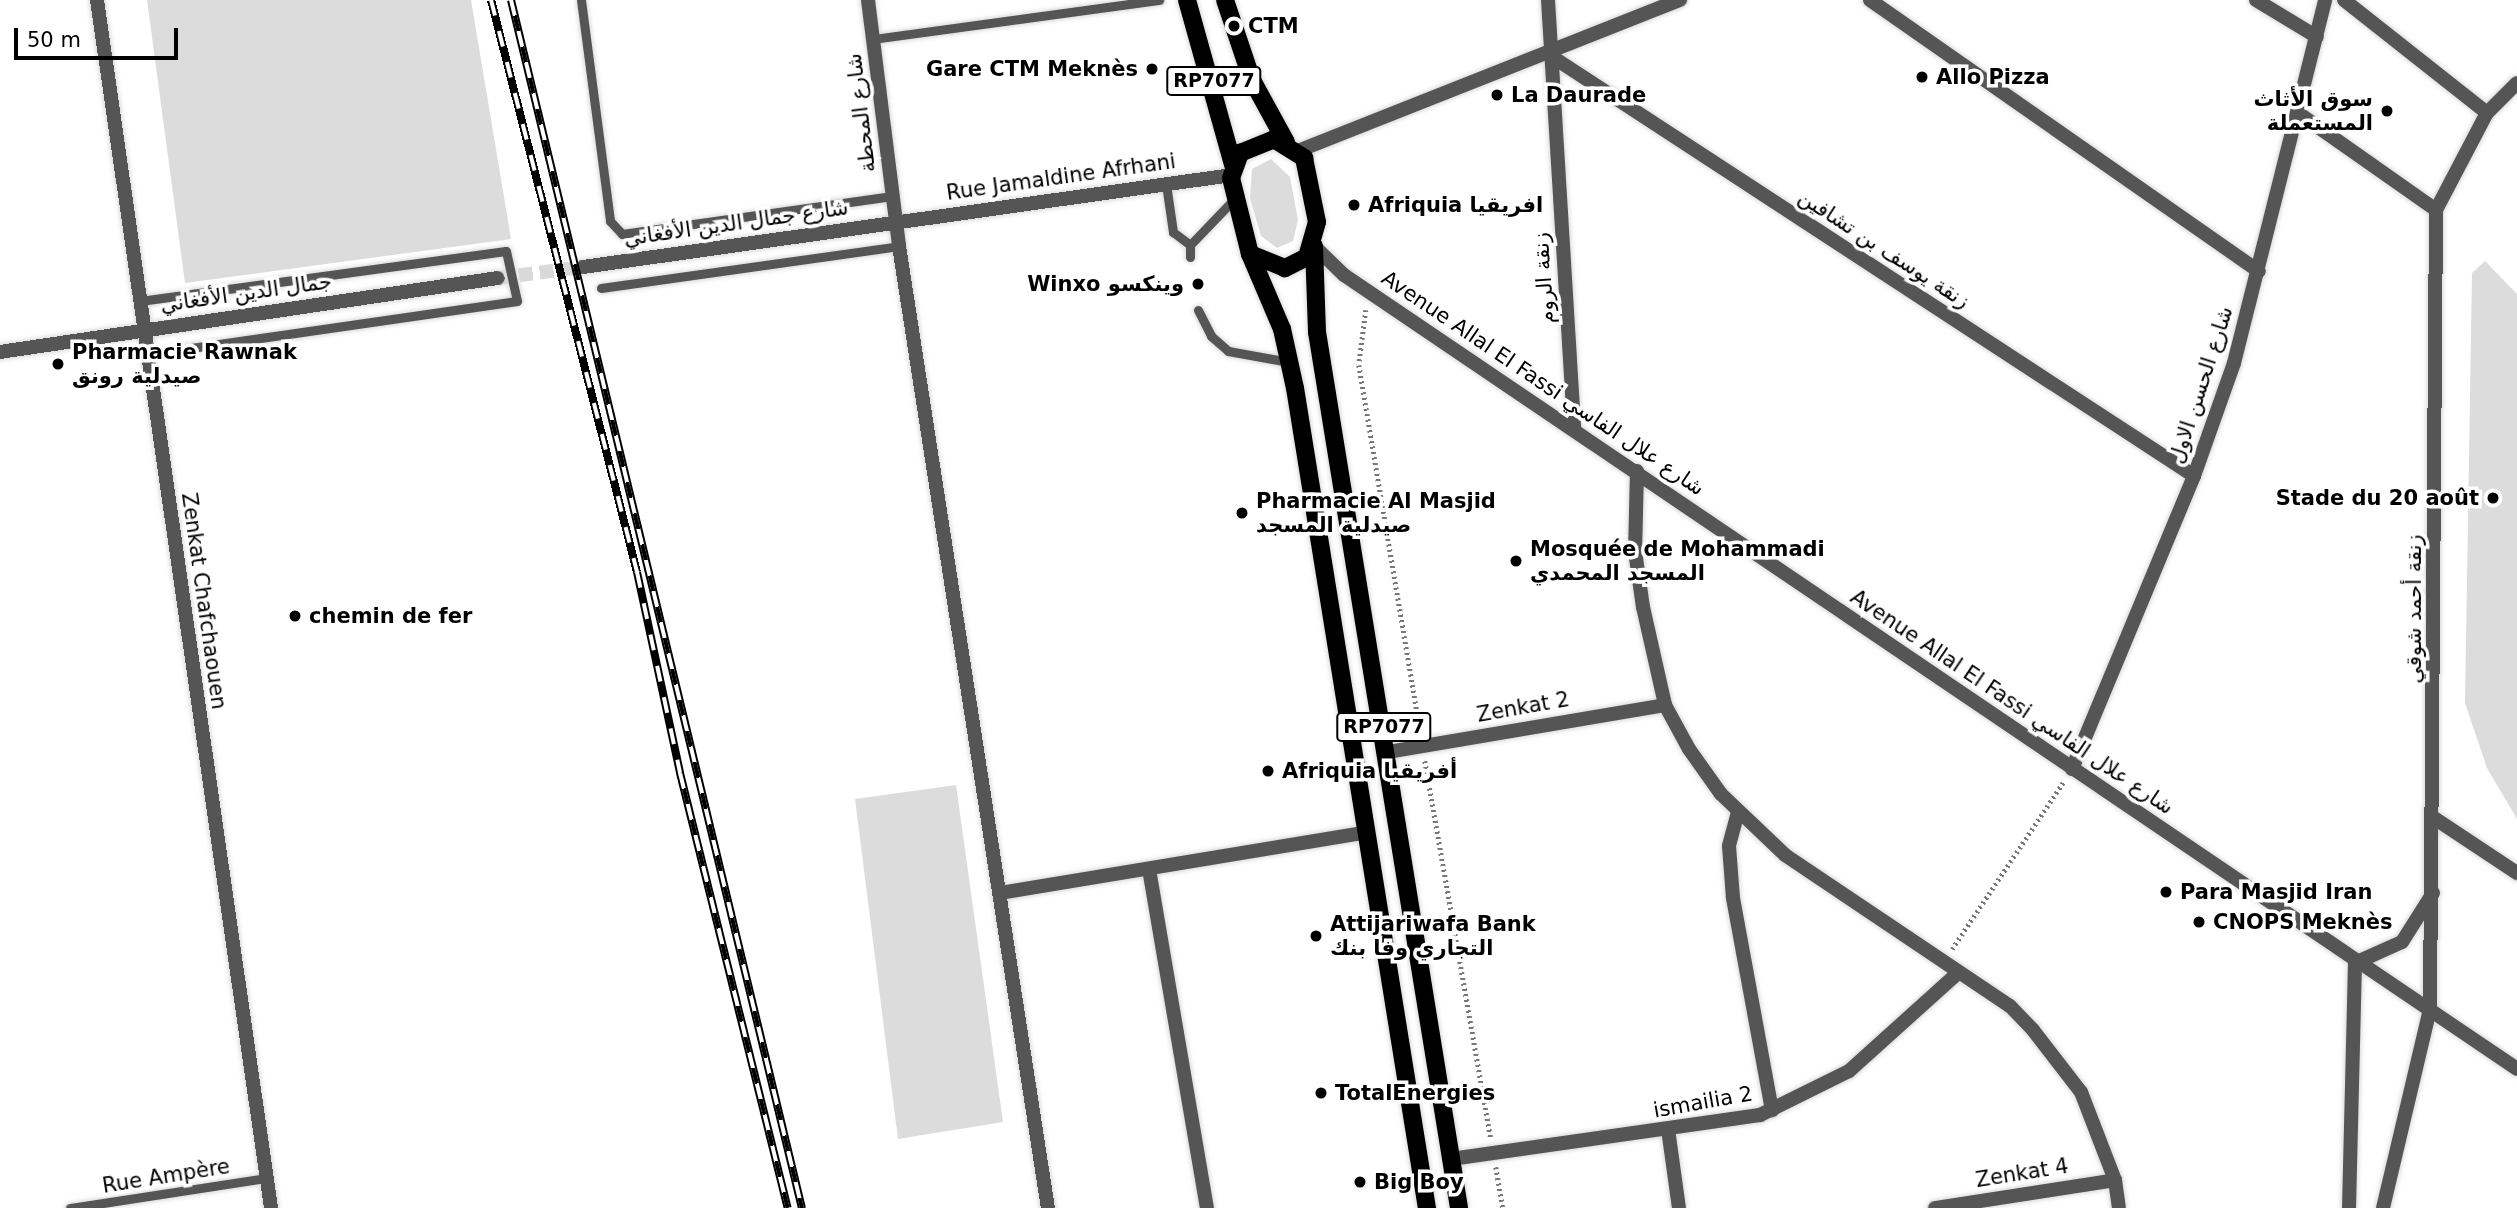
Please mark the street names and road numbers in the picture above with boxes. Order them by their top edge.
street label: شارع المحطة [841,52,881,174]
road number: RP7077 [1165,66,1263,96]
street label: Rue Jamaldine Afrhani [945,148,1177,206]
street label: زنقة يوسف بن تشافين [1794,184,1974,314]
street label: شارع جمال الدين الأفغاني [622,195,850,251]
street label: زنقة الروم [1528,231,1560,325]
street label: Avenue Allal El Fassi شارع علال الفاسي [1377,265,1709,501]
street label: جمال الدين الأفغاني [159,268,333,318]
street label: شارع الحسن الاول [2164,303,2238,467]
street label: Zenkat Chafchaouen [176,491,232,711]
street label: زنقة أحمد شوقي [2401,534,2427,684]
street label: Avenue Allal El Fassi شارع علال الفاسي [1846,584,2178,820]
street label: Zenkat 2 [1475,686,1571,728]
road number: RP7077 [1335,712,1433,742]
street label: ismailia 2 [1651,1081,1755,1123]
street label: Rue Ampère [100,1153,232,1199]
street label: Zenkat 4 [1974,1153,2070,1193]

